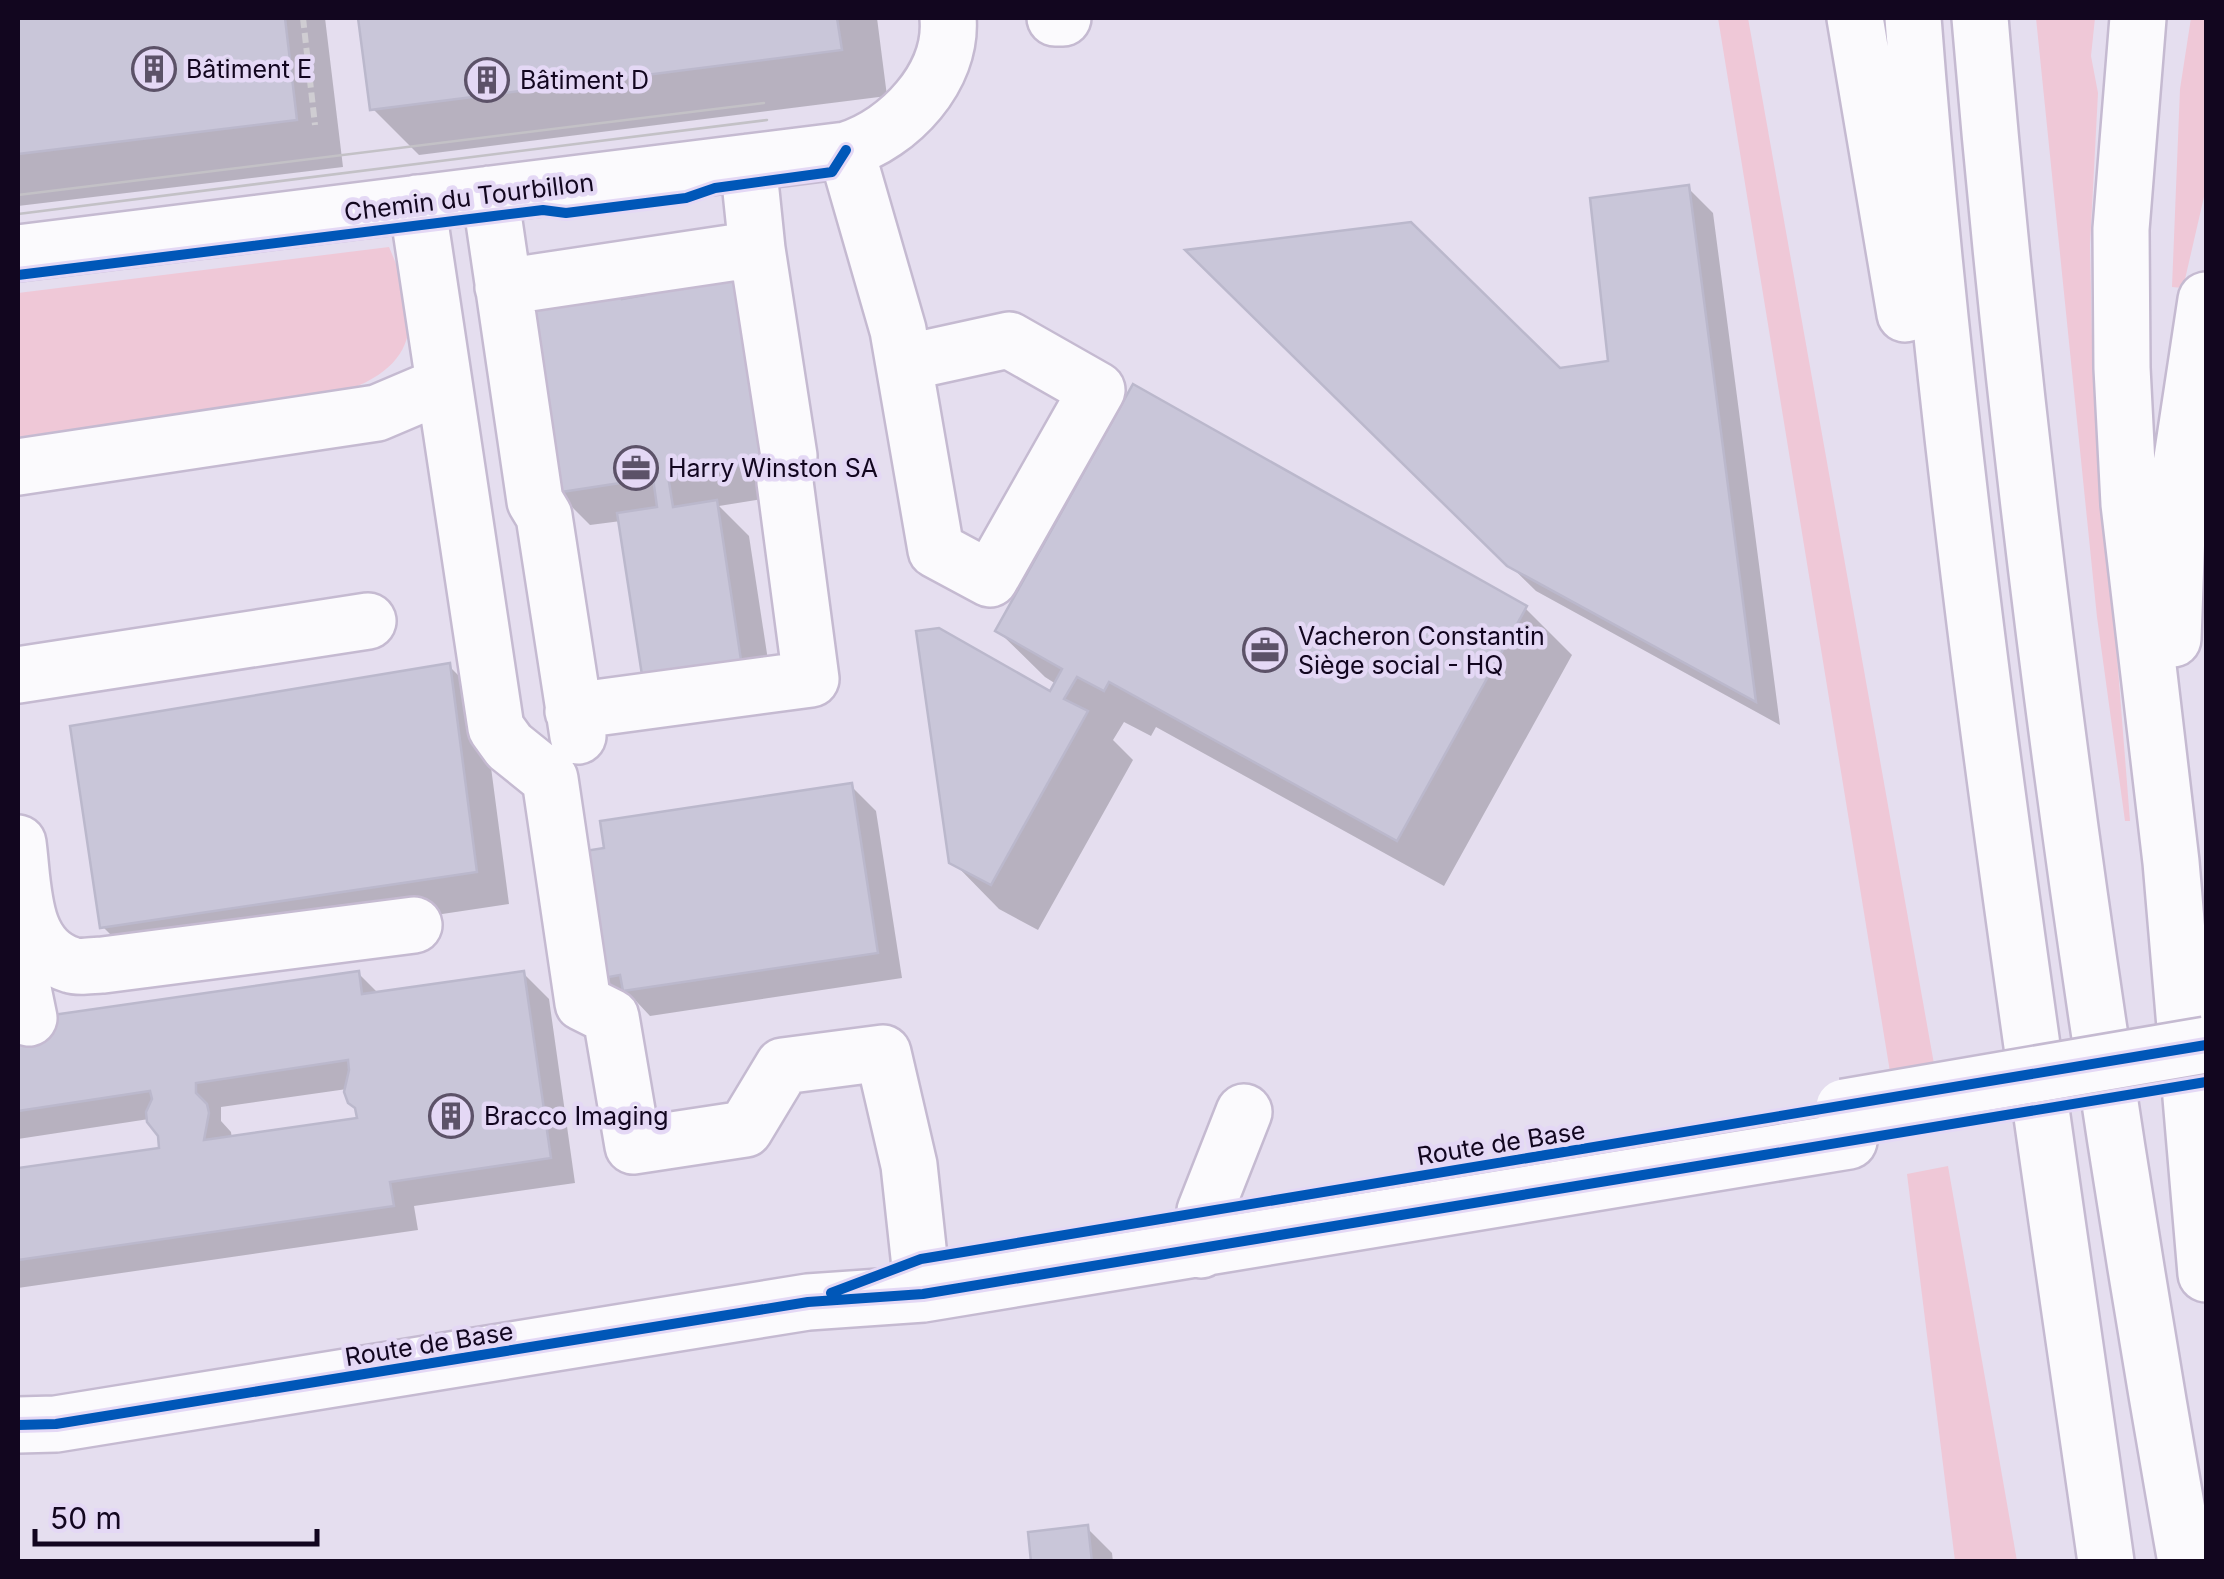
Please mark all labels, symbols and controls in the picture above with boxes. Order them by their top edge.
building icon: Bâtiment E [131,46,177,92]
place label: Bâtiment E [186,54,312,84]
building icon: Bâtiment D [464,57,510,103]
place label: Bâtiment D [520,65,649,95]
street label: Chemin du Tourbillon [342,167,596,227]
office icon: Harry Winston SA [613,445,659,491]
place label: Harry Winston SA [668,453,878,483]
place label: Vacheron Constantin Siège social - HQ [1298,621,1545,680]
office icon: Vacheron Constantin Siège social - HQ [1242,627,1288,673]
building icon: Bracco Imaging [428,1093,474,1139]
place label: Bracco Imaging [484,1101,669,1131]
street label: Route de Base [1415,1115,1587,1171]
street label: Route de Base [343,1316,515,1372]
scale bar [35,1484,318,1546]
text: 50 m [50,1500,122,1536]

